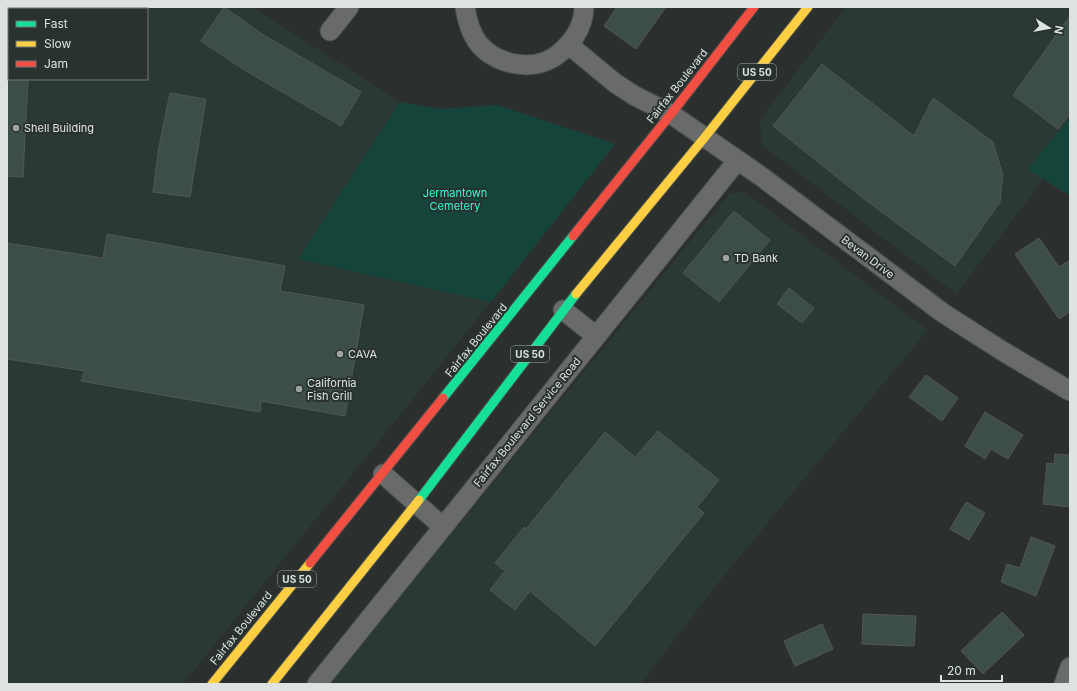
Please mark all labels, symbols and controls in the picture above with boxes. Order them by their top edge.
legend [8,8,148,80]
north arrow [1029,8,1069,48]
text: Fast [44,16,68,31]
text: N [1051,24,1066,35]
text: Slow [44,36,72,51]
street label: Fairfax Boulevard [644,46,710,126]
text: Jam [44,56,68,71]
road number: US 50 [738,64,776,80]
place label: Shell Building [24,121,94,135]
marker: Shell Building [11,123,21,133]
park label: Jermantown Cemetery [423,186,487,213]
street label: Bevan Drive [839,233,897,281]
place label: TD Bank [734,251,778,265]
marker: TD Bank [721,253,731,263]
street label: Fairfax Boulevard [442,300,510,380]
road number: US 50 [511,346,549,362]
place label: CAVA [348,347,377,361]
marker: CAVA [335,349,345,359]
street label: Fairfax Boulevard Service Road [470,354,584,490]
place label: California Fish Grill [307,376,357,403]
marker: California Fish Grill [294,384,304,394]
road number: US 50 [278,571,316,587]
street label: Fairfax Boulevard [207,588,275,668]
scale bar [941,657,1002,683]
text: 20 m [947,663,976,678]

